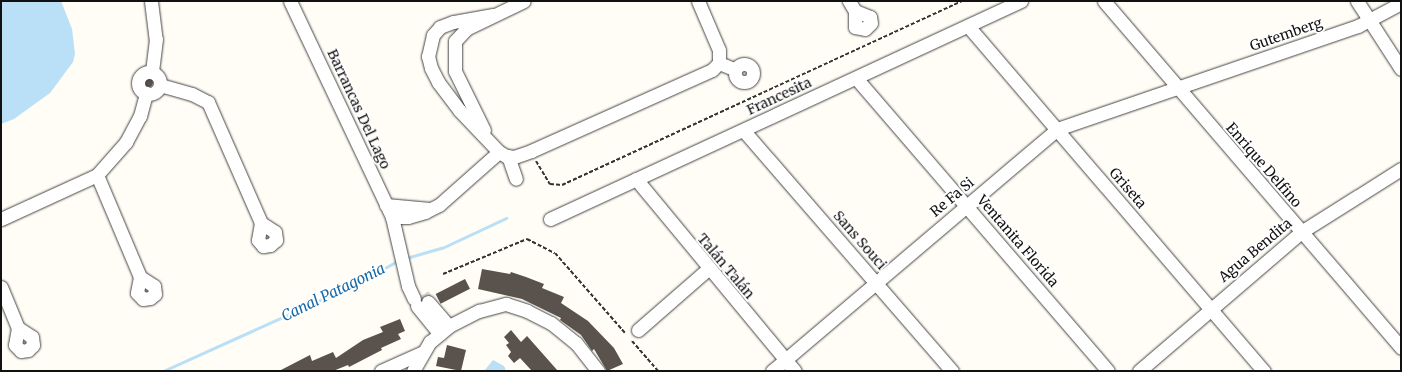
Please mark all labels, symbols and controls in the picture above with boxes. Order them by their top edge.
street label: Gutemberg [1248,14,1324,54]
street label: Barrancas Del Lago [324,46,394,172]
street label: Francesita [744,74,814,118]
street label: Enrique Delfino [1223,119,1305,211]
street label: Griseta [1106,164,1150,212]
street label: Re Fa Si [927,174,977,220]
street label: Ventanita Florida [974,192,1062,290]
street label: Sans Souci [830,207,890,273]
street label: Agua Bendita [1215,215,1295,285]
street label: Talán Talán [694,230,758,302]
water label: Canal Patagonia [278,259,388,325]

